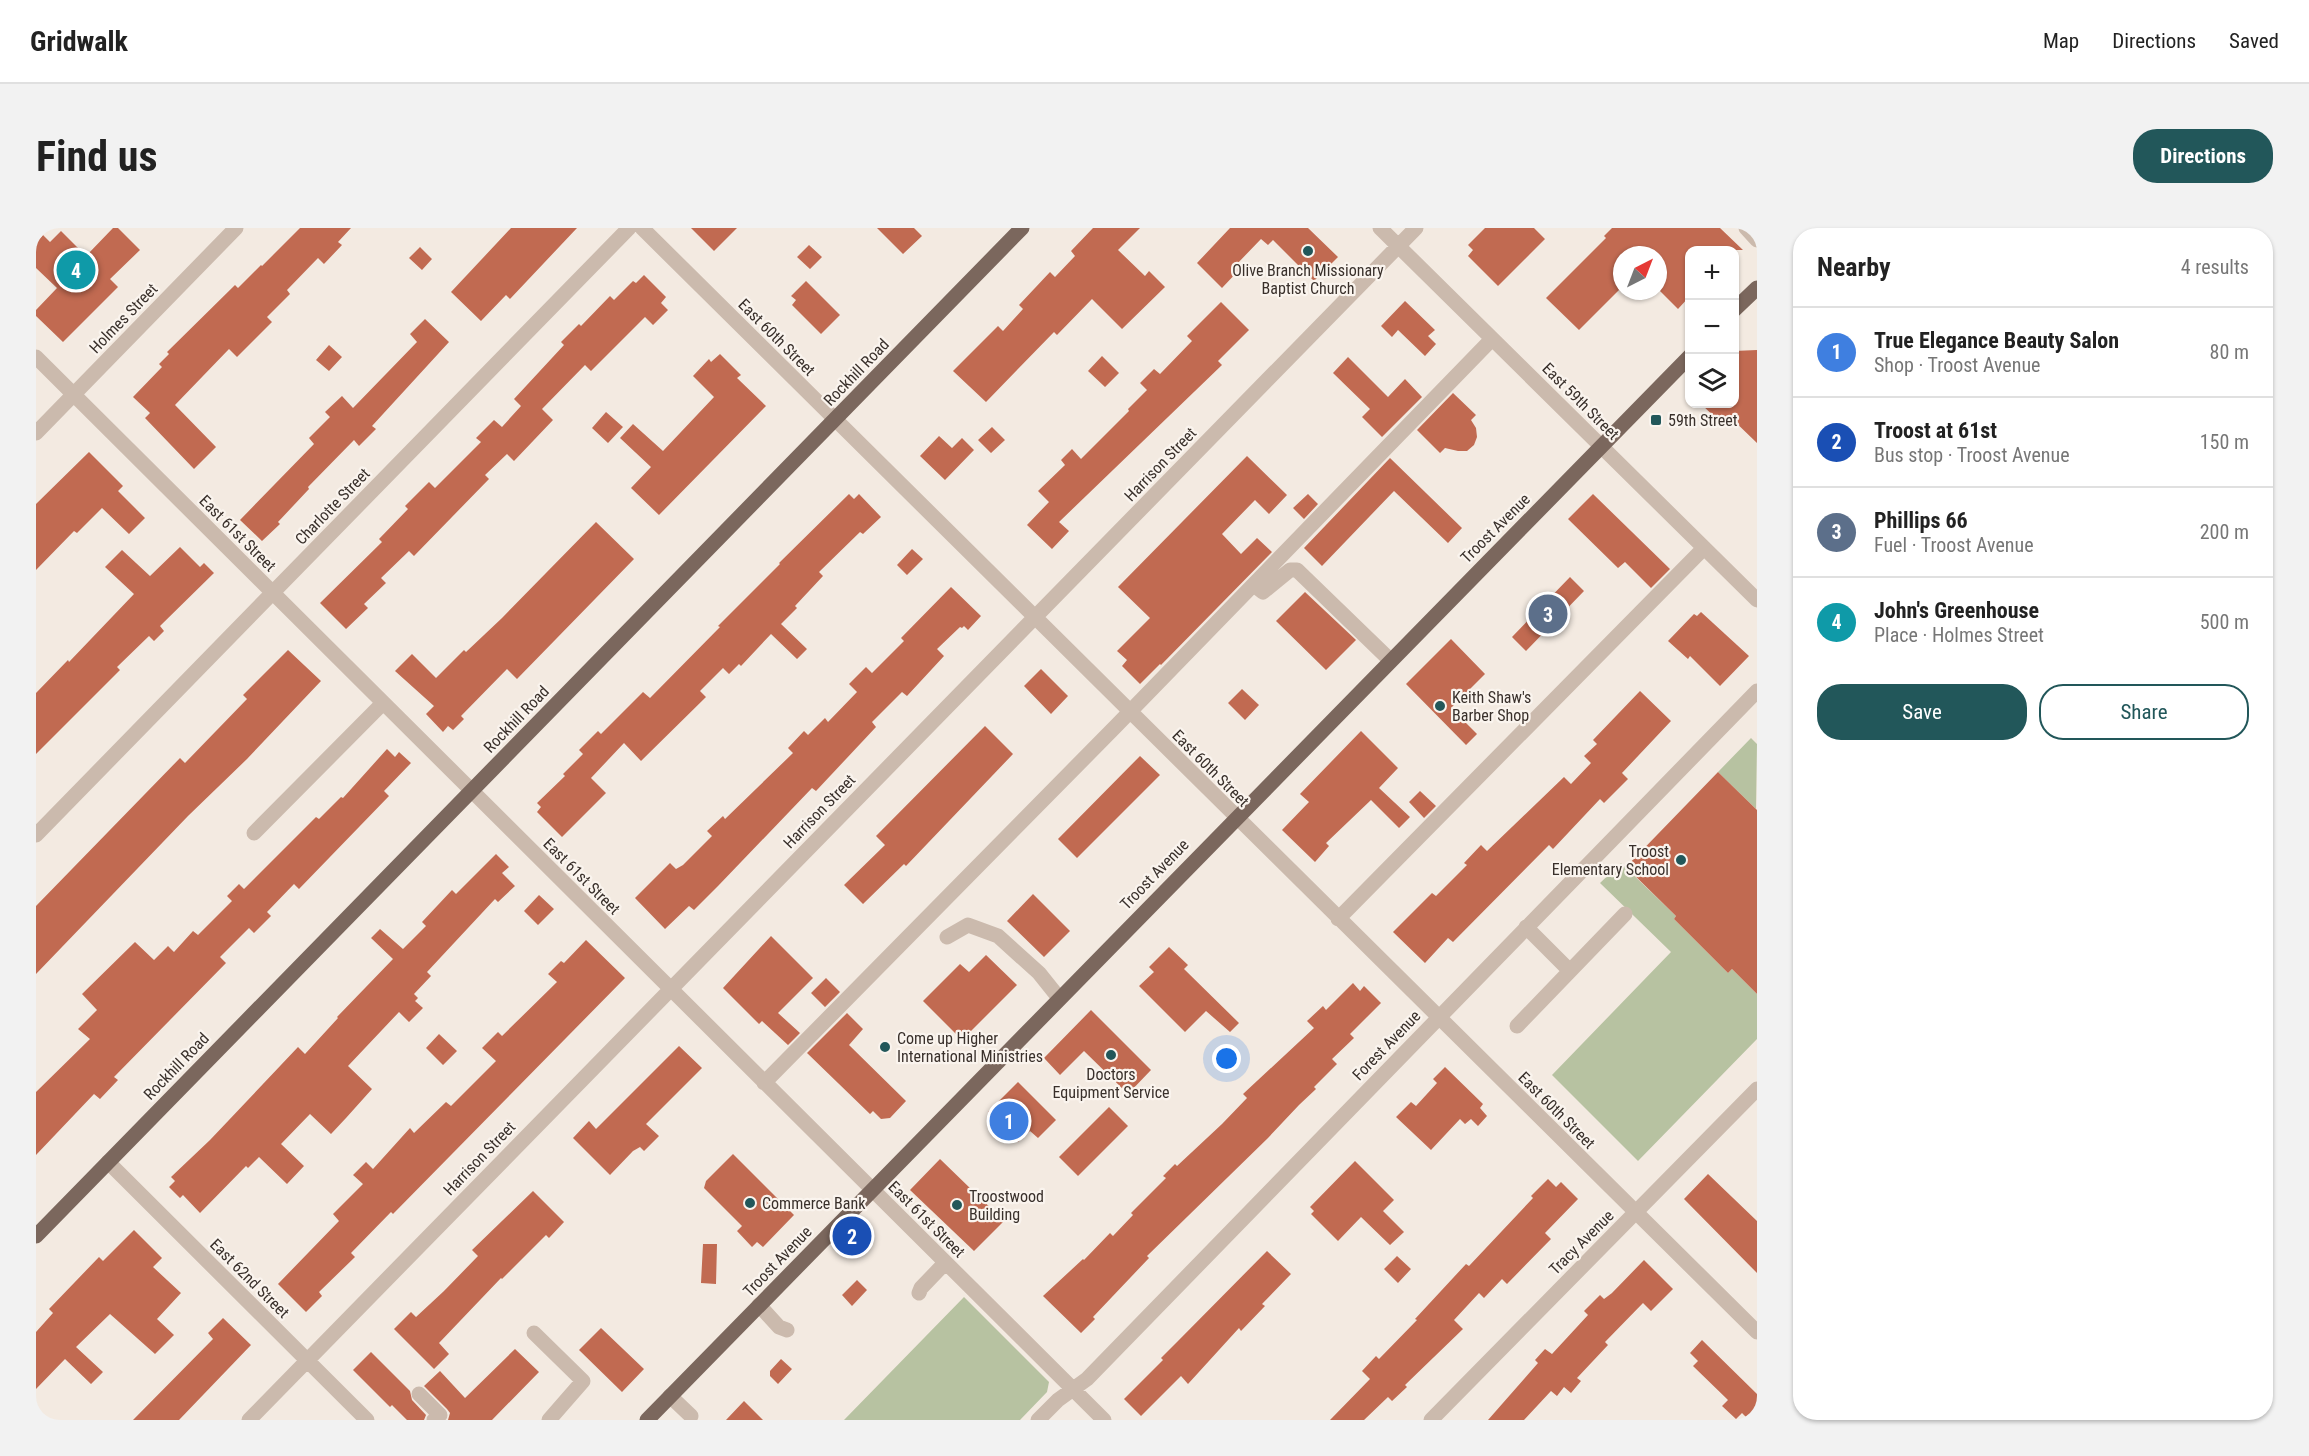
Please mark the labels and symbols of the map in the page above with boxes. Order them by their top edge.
marker: Olive Branch Missionary Baptist Church [1301,244,1315,258]
north arrow [1613,246,1667,300]
pin: 4 [56,248,96,292]
place label: Olive Branch Missionary Baptist Church [1232,261,1384,298]
street label: Holmes Street [85,279,162,357]
street label: East 60th Street [734,295,819,380]
street label: Rockhill Road [820,335,893,410]
street label: East 59th Street [1538,359,1623,444]
place label: 59th Street [1668,411,1738,430]
marker: 59th Street [1649,413,1663,427]
street label: Harrison Street [1120,423,1200,505]
street label: Charlotte Street [291,464,374,549]
street label: Troost Avenue [1457,490,1534,567]
street label: East 61st Street [195,491,280,576]
pin: 3 [1528,592,1568,636]
street label: Rockhill Road [480,682,553,757]
place label: Keith Shaw's Barber Shop [1452,688,1531,725]
marker: Keith Shaw's Barber Shop [1433,699,1447,713]
street label: East 60th Street [1168,726,1253,811]
street label: Harrison Street [779,770,859,852]
street label: East 61st Street [539,834,624,919]
street label: Troost Avenue [1116,835,1193,913]
place label: Troost Elementary School [1552,842,1669,879]
marker: Troost Elementary School [1674,853,1688,867]
street label: Forest Avenue [1348,1007,1424,1084]
street label: Rockhill Road [140,1029,213,1104]
place label: Come up Higher International Ministries [897,1029,1043,1066]
marker: Come up Higher International Ministries [878,1040,892,1054]
your location [1212,1044,1241,1073]
marker: Doctors Equipment Service [1104,1048,1118,1062]
place label: Doctors Equipment Service [1052,1065,1170,1102]
street label: East 60th Street [1514,1068,1599,1153]
pin: 1 [990,1098,1028,1144]
street label: Harrison Street [439,1117,519,1199]
street label: East 61st Street [884,1177,969,1262]
place label: Troostwood Building [969,1187,1044,1224]
place label: Commerce Bank [762,1194,866,1213]
marker: Commerce Bank [743,1196,757,1210]
marker: Troostwood Building [950,1198,964,1212]
street label: Tracy Avenue [1545,1206,1618,1279]
pin: 2 [832,1214,872,1258]
street label: Troost Avenue [739,1222,816,1300]
street label: East 62nd Street [206,1235,293,1322]

